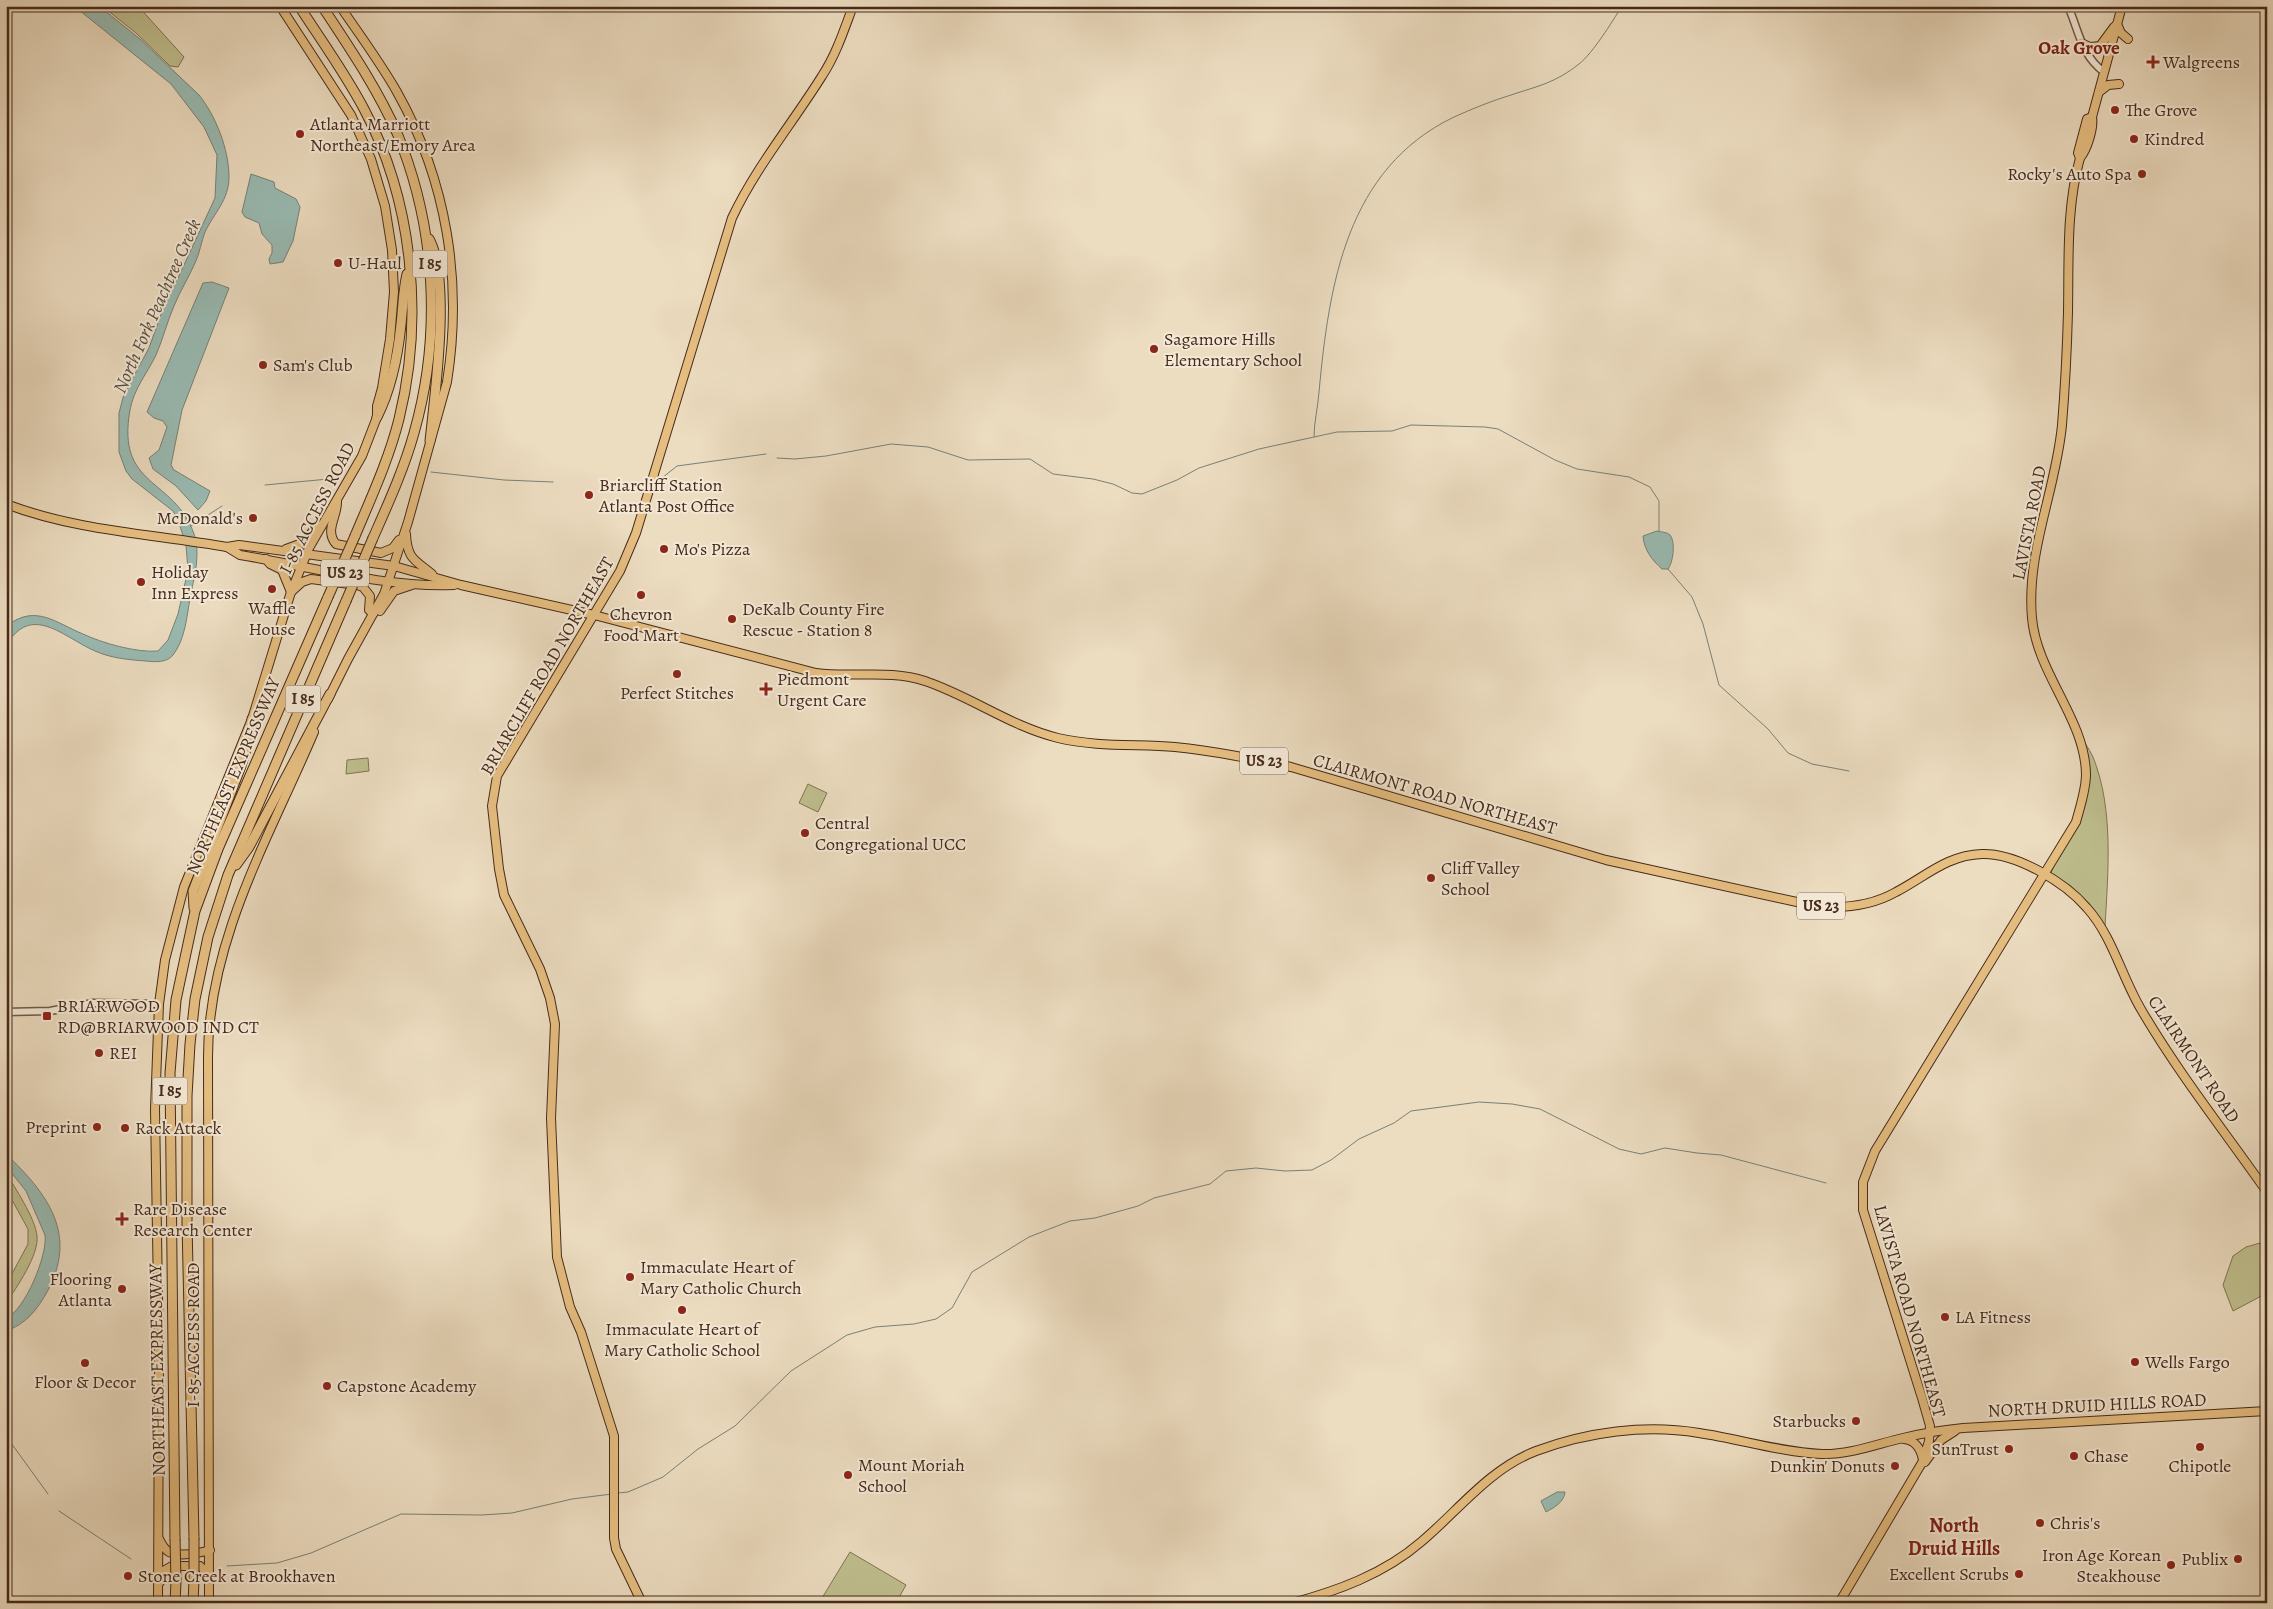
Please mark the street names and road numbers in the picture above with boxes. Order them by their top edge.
road number: I 85 [412,250,448,278]
street label: I-85 ACCESS ROAD [273,438,361,578]
street label: LAVISTA ROAD [2006,464,2052,582]
street label: BRIARCLIFF ROAD NORTHEAST [475,552,619,779]
road number: US 23 [321,560,369,586]
street label: NORTHEAST EXPRESSWAY [180,672,286,878]
road number: I 85 [286,686,320,712]
road number: US 23 [1240,748,1288,774]
street label: CLAIRMONT ROAD NORTHEAST [1310,748,1560,840]
road number: US 23 [1797,892,1845,919]
street label: CLAIRMONT ROAD [2143,991,2245,1127]
road number: I 85 [152,1078,188,1104]
street label: LAVISTA ROAD NORTHEAST [1868,1202,1952,1420]
street label: NORTHEAST EXPRESSWAY [143,1262,171,1476]
street label: I-85 ACCESS ROAD [181,1262,205,1408]
street label: NORTH DRUID HILLS ROAD [1987,1387,2207,1423]

